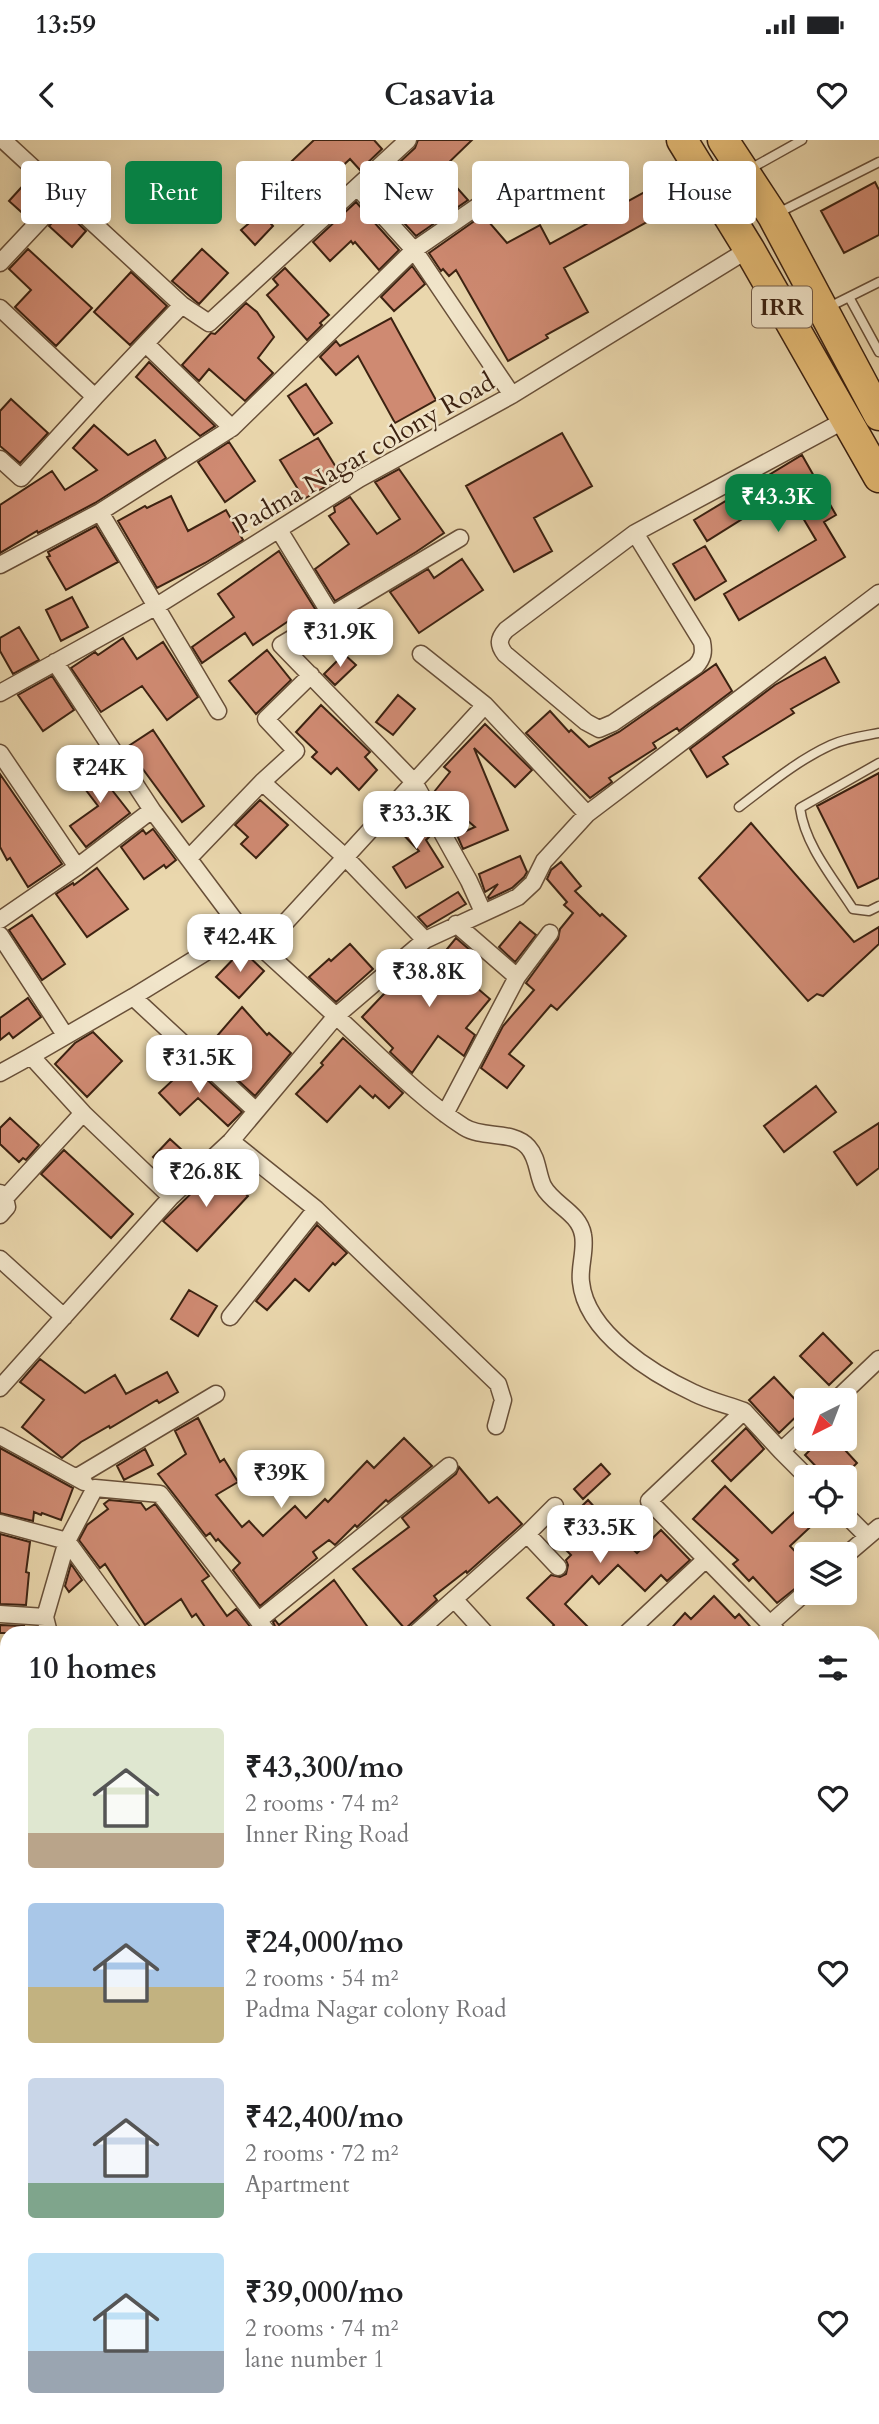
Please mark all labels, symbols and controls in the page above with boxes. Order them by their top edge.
text: 13:59 [35,7,96,42]
text: Casavia [384,73,495,117]
icon: back [28,76,66,114]
icon: heart [813,76,851,114]
chip: Buy [21,161,111,224]
chip: Rent [125,161,222,224]
chip: Filters [236,161,346,224]
chip: New [360,161,458,224]
chip: Apartment [472,161,629,224]
chip: House [643,161,756,224]
road number: IRR [752,286,812,328]
street label: Padma Nagar colony Road [228,364,501,542]
pin: ₹43.3K [721,474,835,534]
text: ₹43.3K [741,481,815,512]
pin: ₹31.9K [283,610,397,669]
text: ₹31.9K [303,616,377,647]
pin: ₹24K [59,746,141,805]
text: ₹24K [72,752,128,783]
pin: ₹33.3K [359,792,473,851]
text: ₹33.3K [379,798,453,829]
pin: ₹42.4K [183,914,297,974]
text: ₹42.4K [203,921,277,952]
pin: ₹38.8K [372,950,486,1009]
text: ₹38.8K [392,956,466,987]
pin: ₹31.5K [142,1035,256,1095]
text: ₹31.5K [162,1042,236,1073]
pin: ₹26.8K [149,1150,263,1209]
text: ₹26.8K [169,1156,243,1187]
north arrow [794,1388,858,1451]
map controls [794,1388,857,1605]
pin: ₹39K [240,1450,322,1510]
text: ₹39K [253,1457,309,1488]
button: locate [794,1465,857,1528]
pin: ₹33.5K [543,1506,657,1565]
text: ₹33.5K [563,1512,637,1543]
button: layers [794,1542,857,1605]
text: 10 homes [28,1648,157,1689]
icon: filters [814,1649,852,1687]
text: ₹43,300/mo [245,1747,404,1788]
icon: home [84,1756,168,1840]
icon: heart [814,1779,852,1817]
text: 2 rooms · 74 m² [245,1788,398,1819]
text: Inner Ring Road [245,1819,409,1850]
text: ₹24,000/mo [245,1922,404,1963]
icon: home [84,1931,168,2015]
icon: heart [814,1954,852,1992]
text: 2 rooms · 54 m² [245,1963,398,1994]
text: Padma Nagar colony Road [245,1994,506,2025]
text: ₹42,400/mo [245,2097,404,2138]
icon: home [84,2106,168,2190]
icon: heart [814,2129,852,2167]
text: 2 rooms · 72 m² [245,2138,398,2169]
text: Apartment [245,2169,349,2200]
text: ₹39,000/mo [245,2272,404,2313]
icon: home [84,2281,168,2365]
icon: heart [814,2304,852,2342]
text: 2 rooms · 74 m² [245,2313,398,2344]
text: lane number 1 [245,2344,385,2375]

